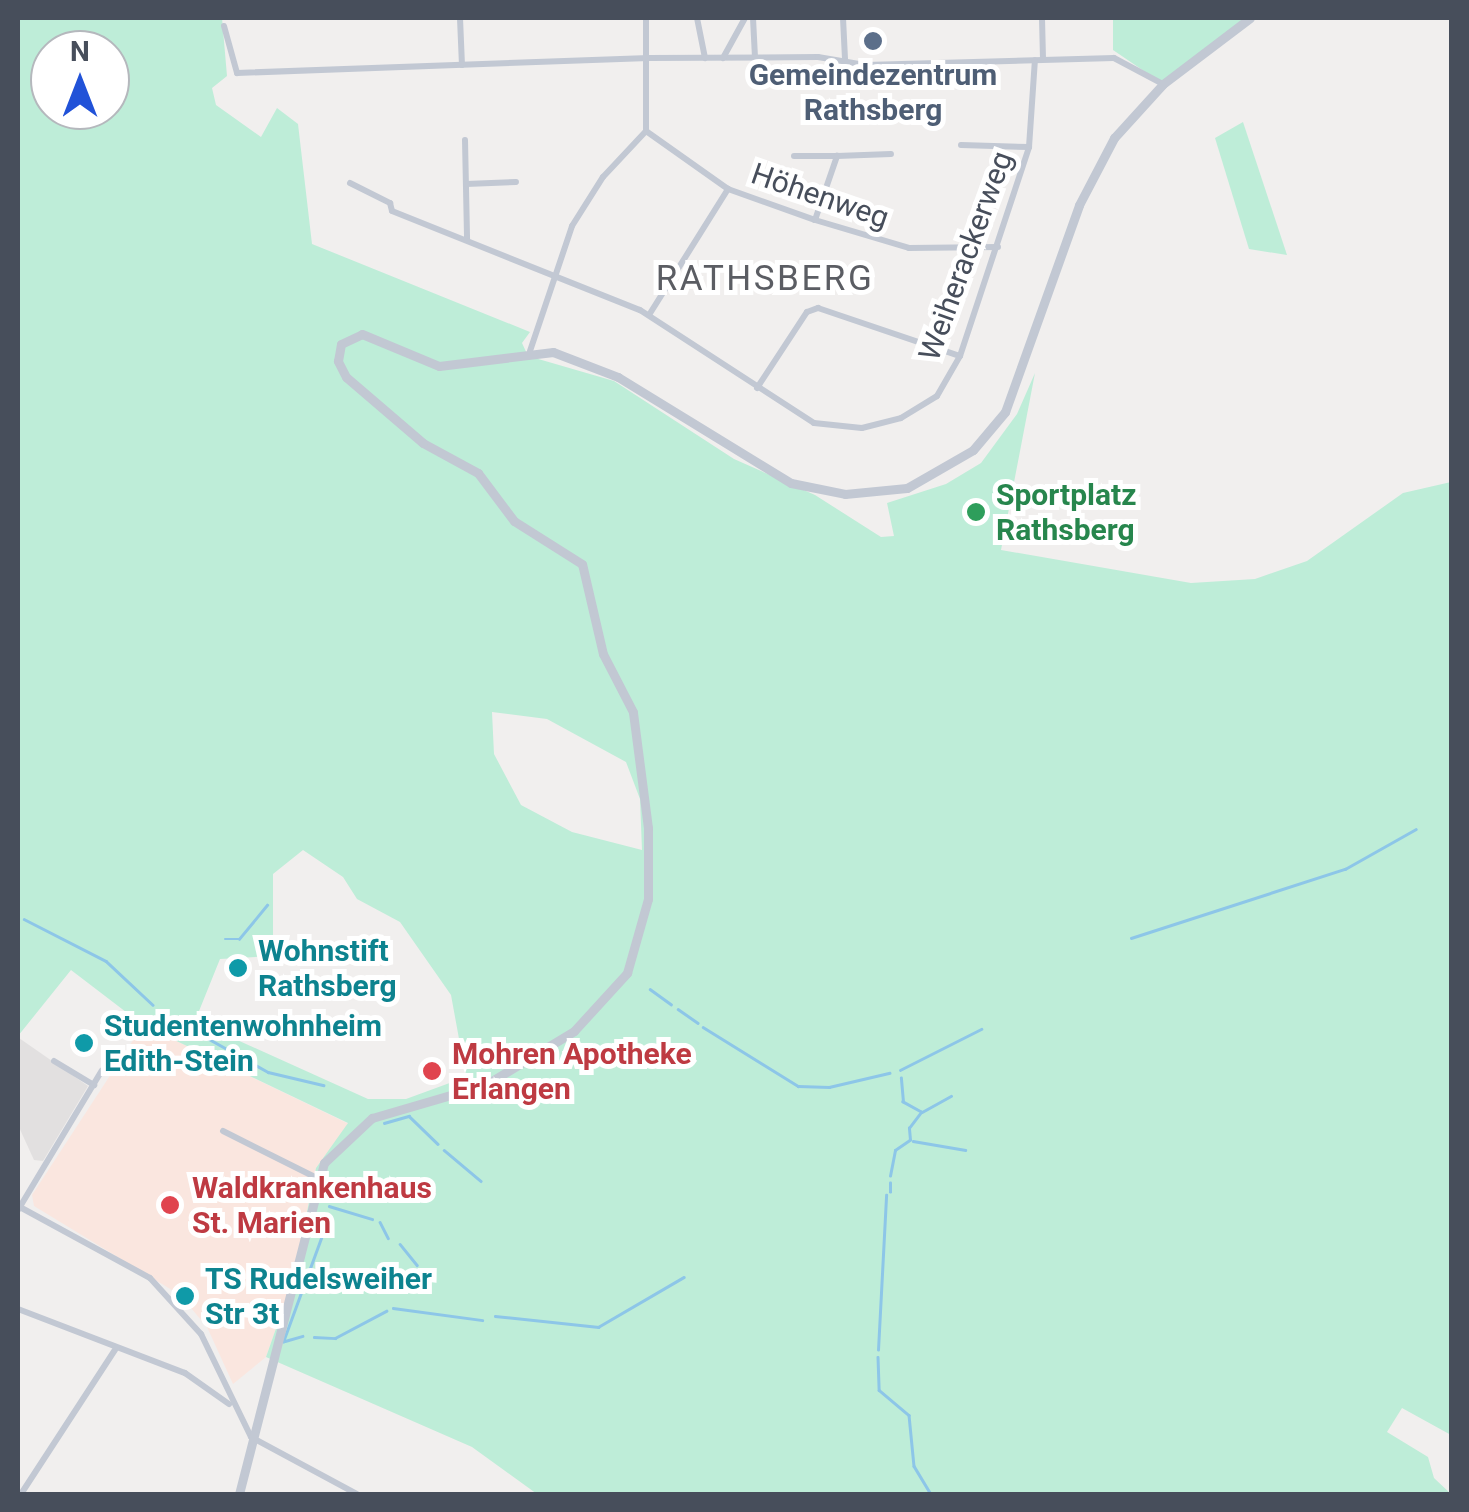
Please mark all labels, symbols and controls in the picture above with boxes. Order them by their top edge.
north arrow [30,30,130,130]
marker: Gemeindezentrum Rathsberg [862,30,884,52]
text: N [70,35,90,68]
place label: Gemeindezentrum Rathsberg [749,57,997,128]
street label: Weiherackerweg [911,147,1021,365]
street label: Höhenweg [747,156,893,236]
district label: RATHSBERG [656,258,874,300]
place label: Sportplatz Rathsberg [996,477,1136,548]
marker: Sportplatz Rathsberg [965,501,987,523]
place label: Wohnstift Rathsberg [258,933,397,1004]
marker: Wohnstift Rathsberg [227,957,249,979]
place label: Studentenwohnheim Edith-Stein [104,1008,382,1078]
marker: Studentenwohnheim Edith-Stein [73,1032,95,1054]
place label: Mohren Apotheke Erlangen [452,1036,692,1106]
marker: Mohren Apotheke Erlangen [421,1060,443,1082]
place label: Waldkrankenhaus St. Marien [192,1170,432,1240]
marker: Waldkrankenhaus St. Marien [157,1192,183,1218]
place label: TS Rudelsweiher Str 3t [205,1261,432,1332]
marker: TS Rudelsweiher Str 3t [174,1285,196,1307]

